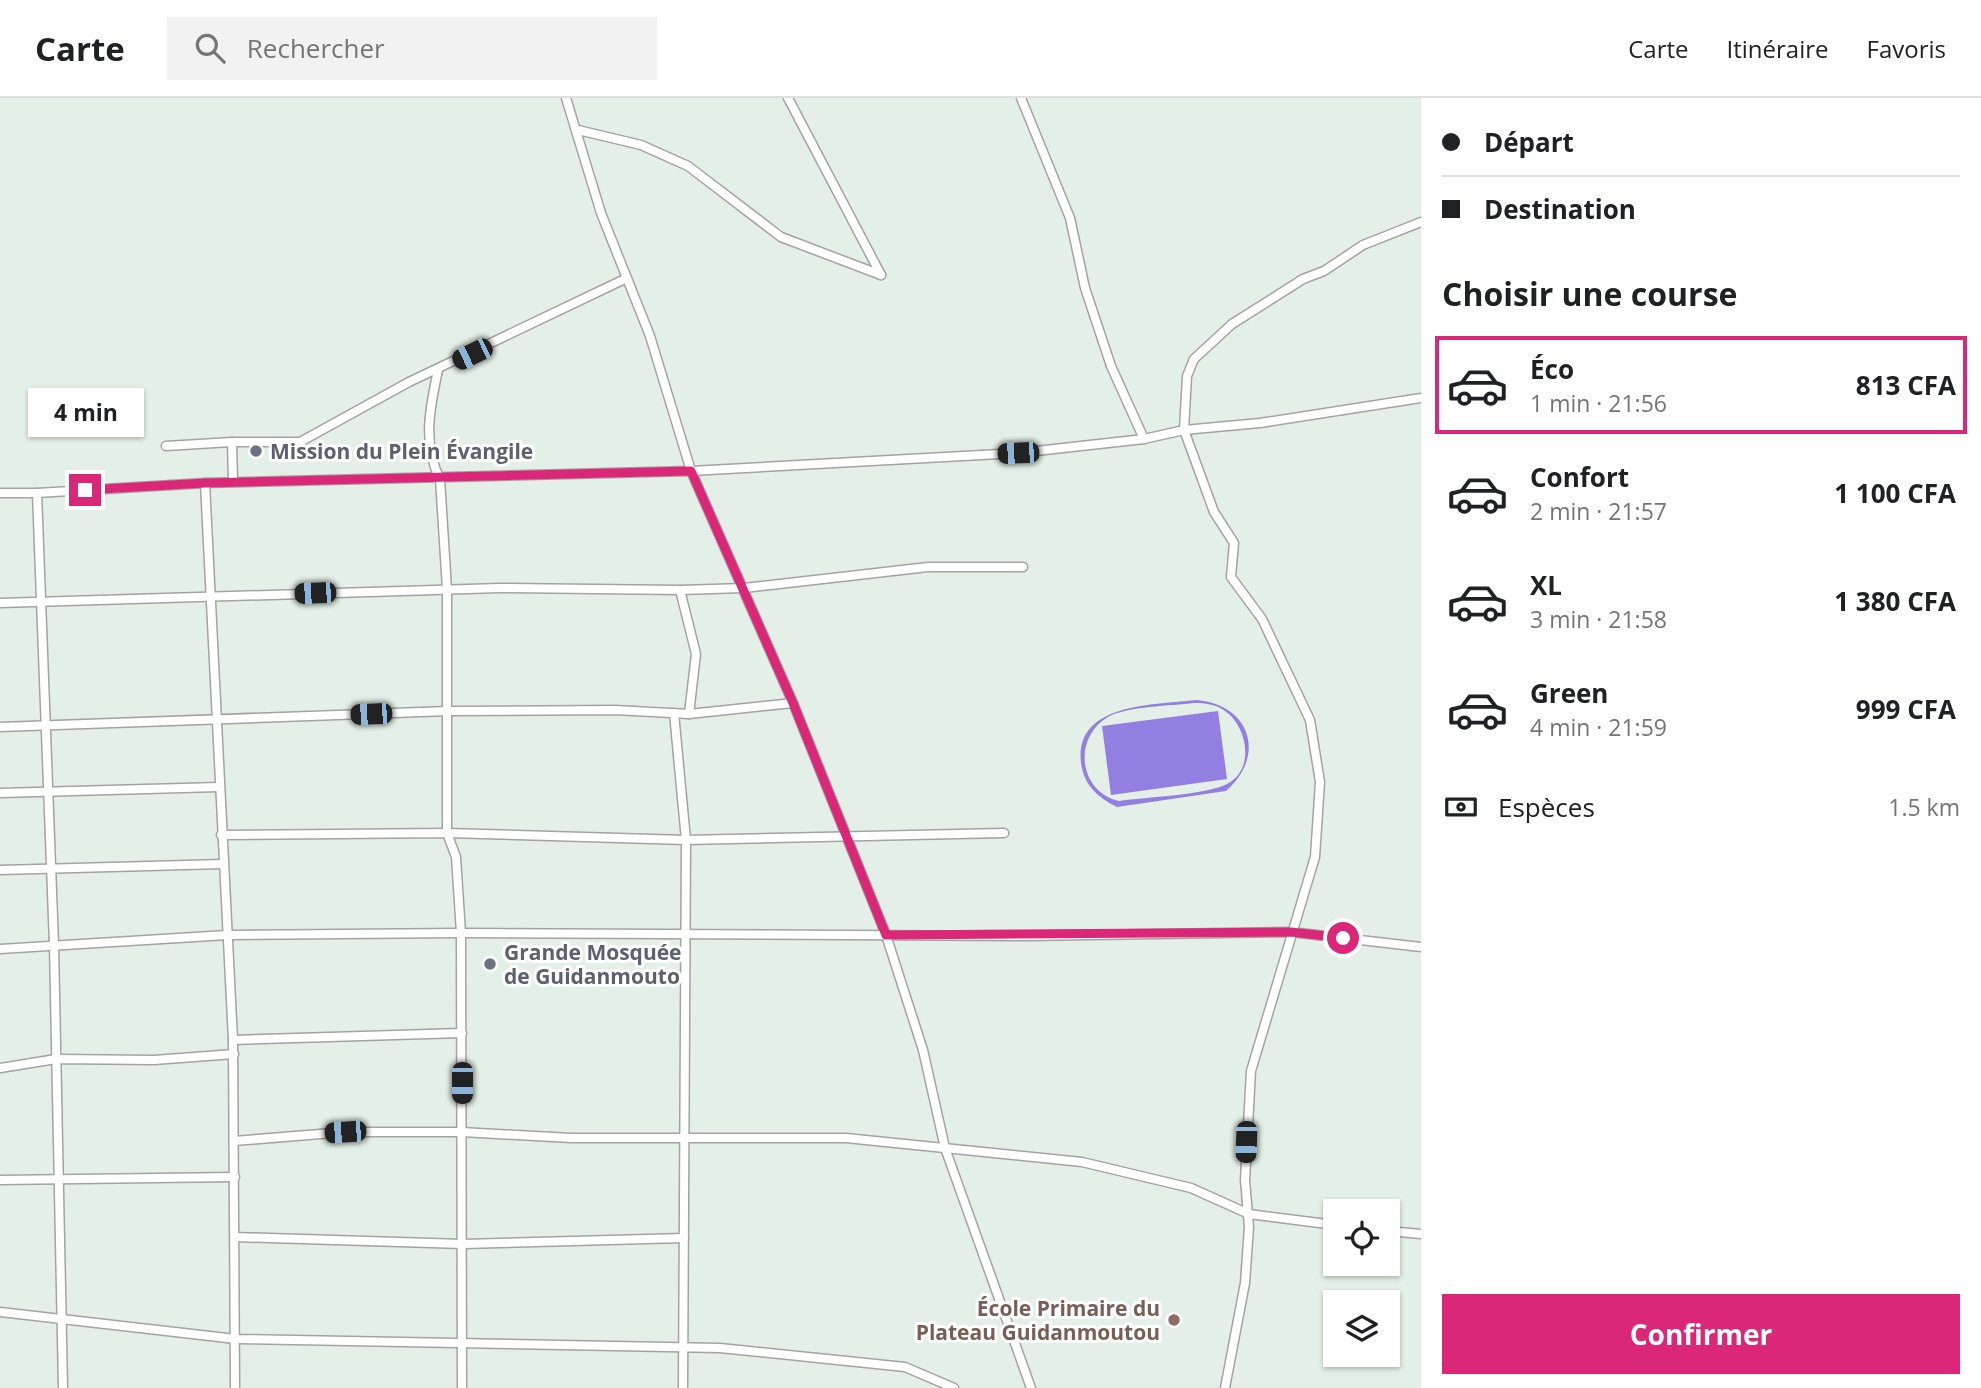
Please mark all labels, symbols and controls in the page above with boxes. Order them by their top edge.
search box [167,17,657,80]
text: Carte [35,26,125,71]
icon: search [191,29,229,67]
text: Rechercher [247,30,385,66]
text: Carte [1628,32,1689,65]
text: Itinéraire [1727,32,1829,65]
text: Favoris [1867,32,1946,65]
text: Départ [1484,124,1574,160]
text: Destination [1484,191,1636,227]
text: Choisir une course [1442,272,1737,315]
car [449,335,496,373]
text: Éco [1530,351,1574,387]
icon: car [1446,354,1509,417]
text: 813 CFA [1856,367,1956,403]
text: 1 min · 21:56 [1530,387,1667,419]
callout: 4 min [27,388,143,438]
text: 4 min [54,396,118,428]
place label: Mission du Plein Évangile [270,437,533,465]
car [997,442,1040,464]
marker: Mission du Plein Évangile [248,443,264,459]
text: Confort [1530,459,1629,495]
icon: car [1446,462,1509,525]
route end [69,474,101,506]
text: 1 100 CFA [1834,475,1956,511]
text: 2 min · 21:57 [1530,495,1667,527]
text: XL [1530,567,1562,603]
icon: car [1446,570,1509,633]
car [294,582,337,604]
text: 1 380 CFA [1834,583,1956,619]
text: 3 min · 21:58 [1530,603,1667,635]
text: Green [1530,675,1608,711]
icon: car [1446,678,1509,741]
text: 999 CFA [1856,691,1956,727]
car [350,703,393,725]
text: 4 min · 21:59 [1530,711,1667,743]
icon: cash [1442,788,1480,826]
text: Espèces [1498,789,1595,825]
text: 1.5 km [1888,791,1960,823]
route start [1327,922,1359,954]
place label: Grande Mosquée de Guidanmouto [504,938,682,990]
marker: Grande Mosquée de Guidanmouto [482,956,498,972]
car [452,1062,473,1104]
car [324,1120,367,1144]
car [1235,1121,1258,1163]
map controls [1323,1199,1400,1367]
button: locate [1323,1199,1400,1276]
button: layers [1323,1290,1400,1367]
place label: École Primaire du Plateau Guidanmoutou [916,1294,1160,1346]
button: Confirmer [1442,1294,1960,1374]
marker: École Primaire du Plateau Guidanmoutou [1166,1312,1182,1328]

